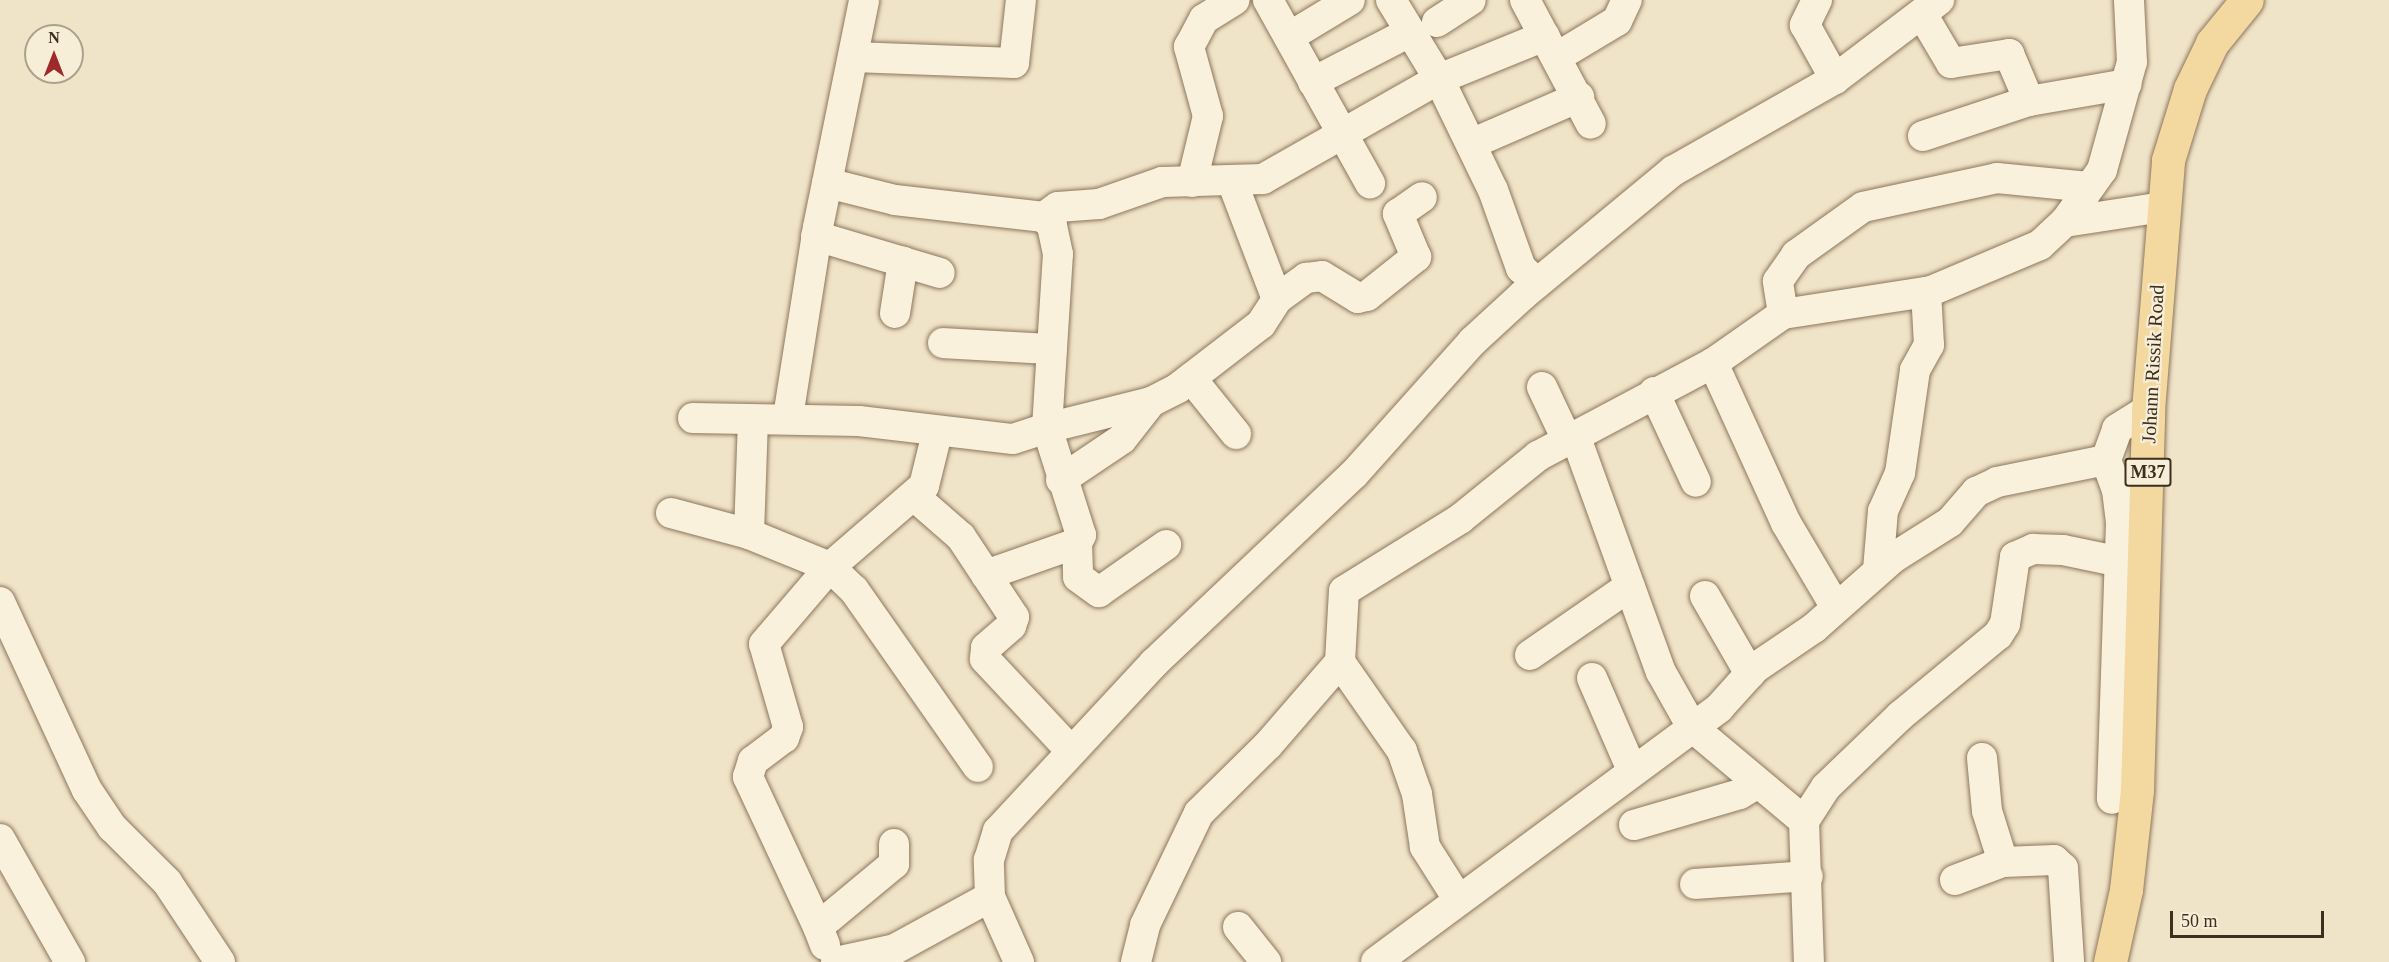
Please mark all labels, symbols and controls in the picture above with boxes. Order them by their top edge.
north arrow [24,24,84,84]
text: N [48,29,60,46]
street label: Johann Rissik Road [2137,284,2169,444]
road number: M37 [2124,457,2172,487]
scale bar [2173,899,2328,937]
text: 50 m [2181,911,2218,931]

